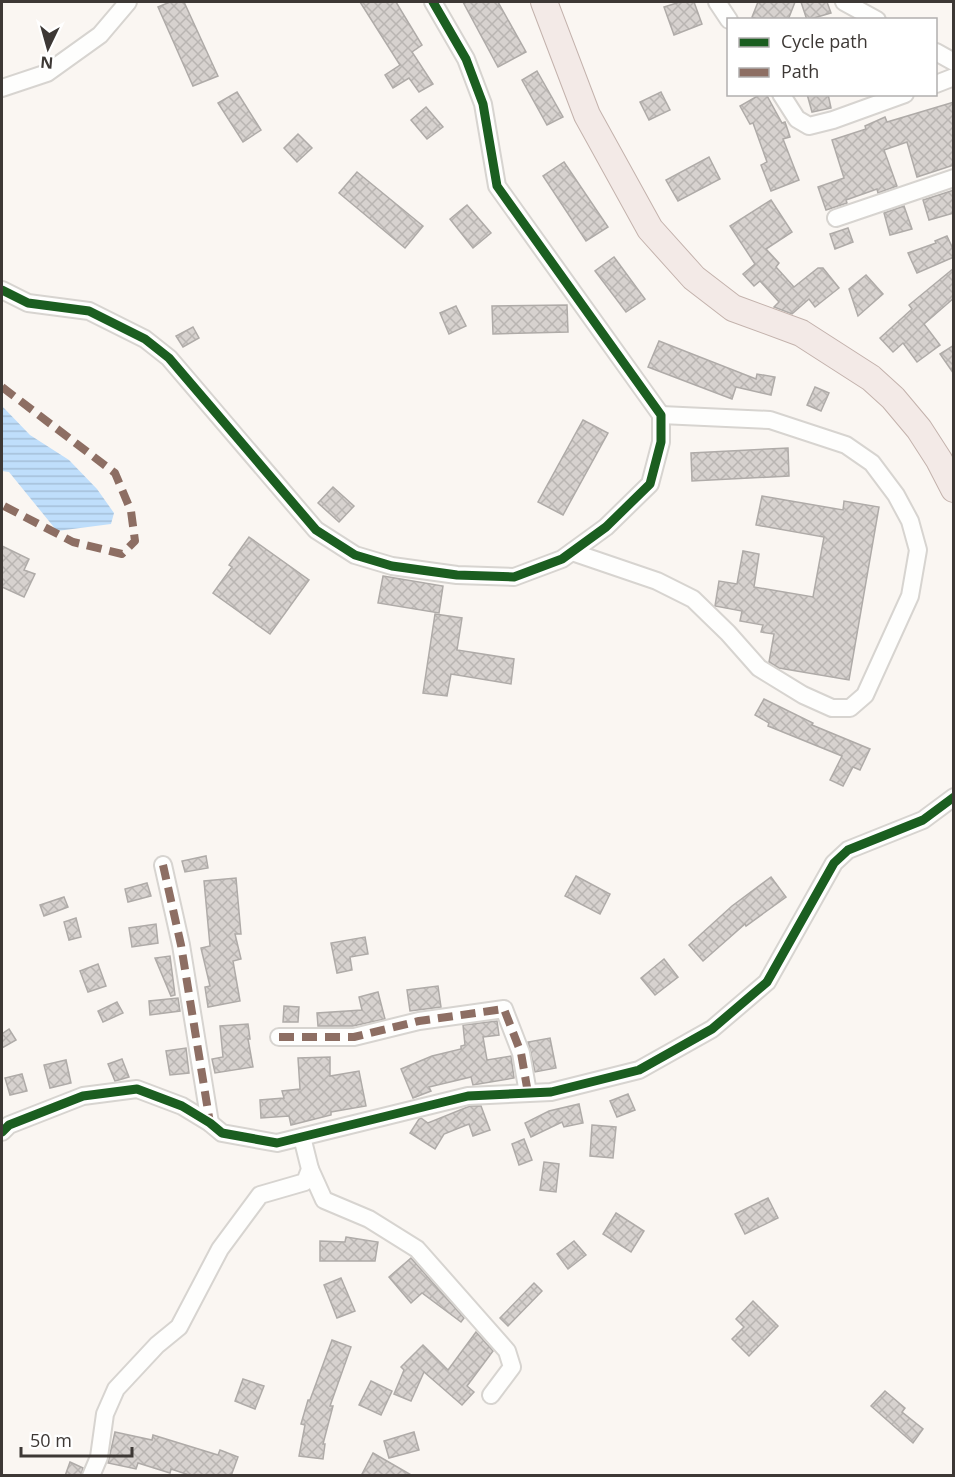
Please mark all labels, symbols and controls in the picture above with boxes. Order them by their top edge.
north arrow [18,18,78,78]
legend [727,18,937,96]
text: Cycle path [781,29,868,53]
text: N [39,51,54,74]
text: Path [781,59,819,83]
scale bar [21,1420,132,1458]
text: 50 m [30,1428,72,1452]

